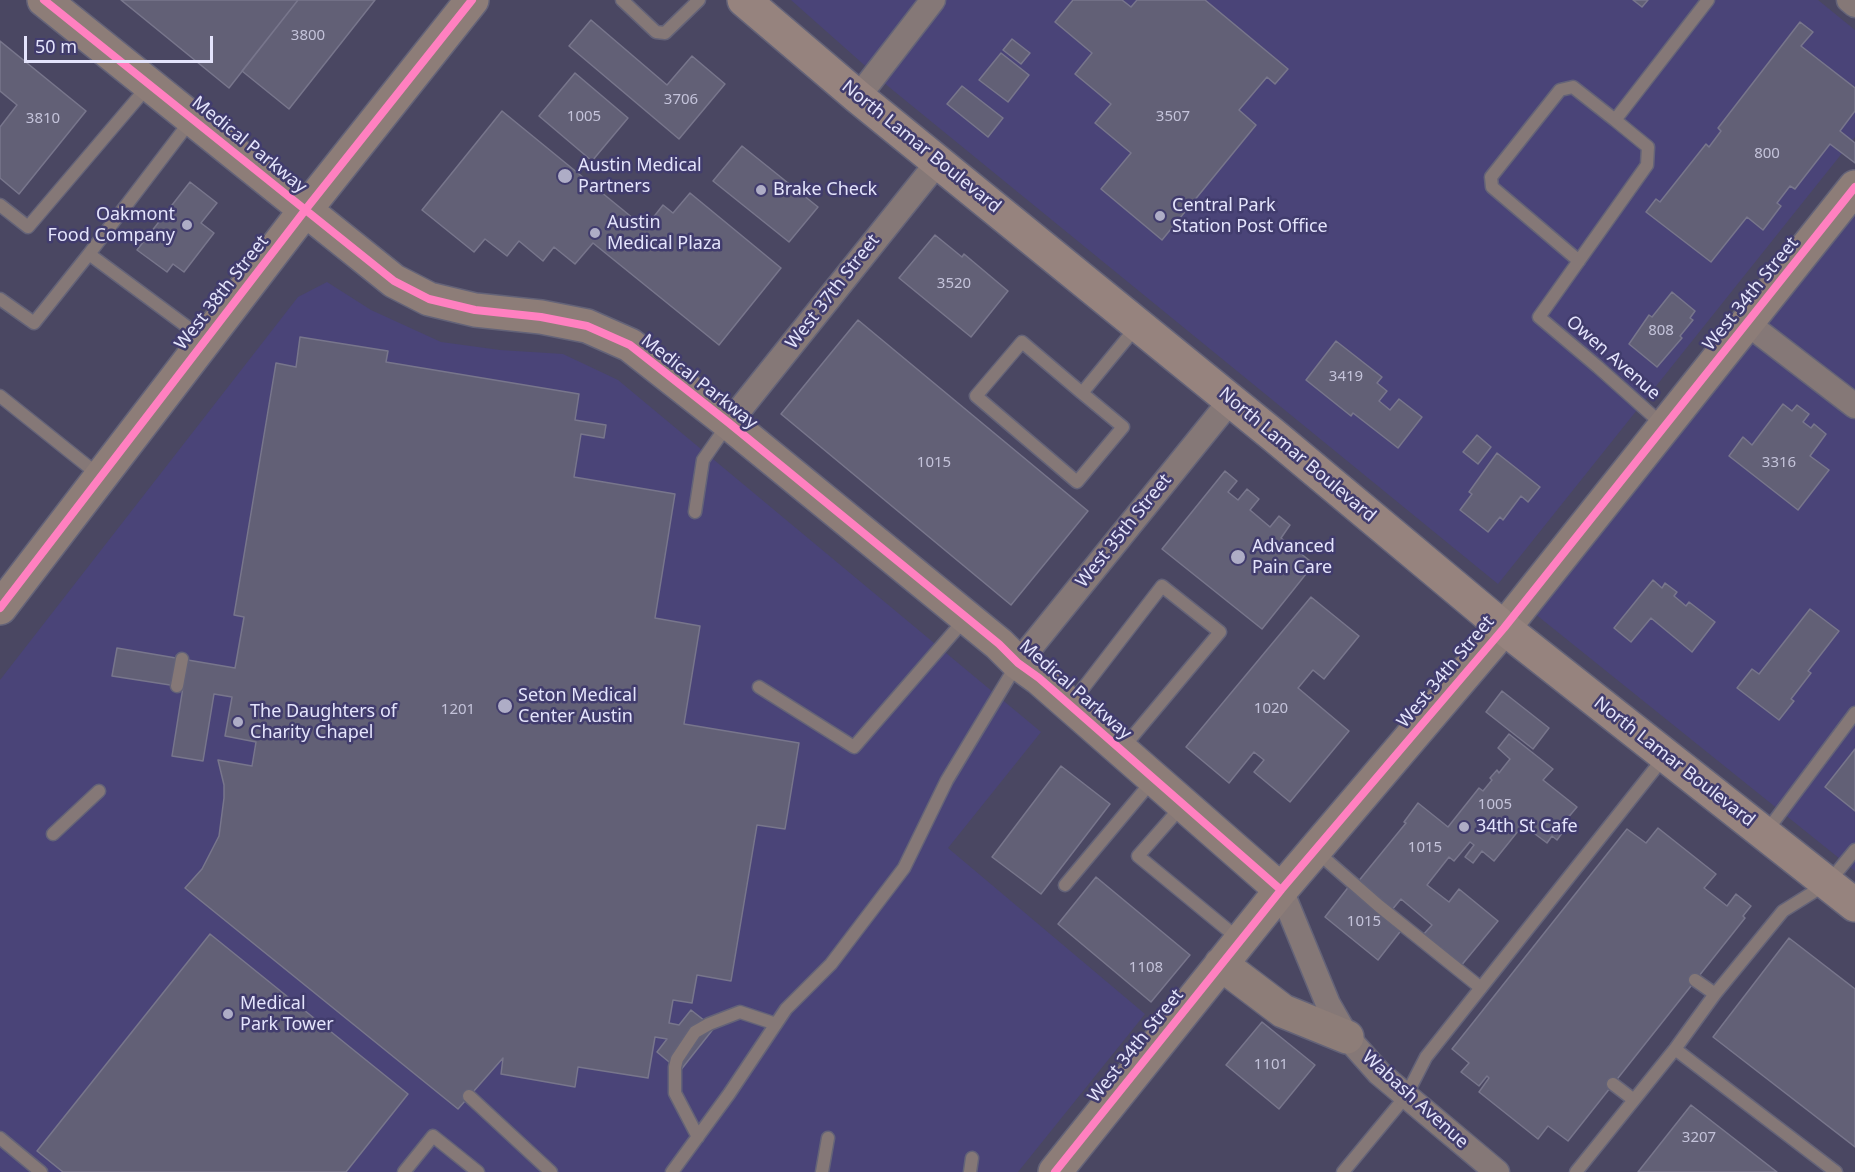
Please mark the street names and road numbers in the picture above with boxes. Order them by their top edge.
street label: North Lamar Boulevard [837,76,1005,218]
street label: Medical Parkway [187,92,311,198]
street label: West 37th Street [782,230,884,354]
street label: West 38th Street [171,231,273,355]
street label: West 34th Street [1699,233,1803,355]
street label: Owen Avenue [1562,311,1664,405]
street label: Medical Parkway [637,330,761,434]
street label: North Lamar Boulevard [1214,383,1380,527]
street label: West 35th Street [1072,470,1176,592]
street label: West 34th Street [1393,612,1499,732]
street label: Medical Parkway [1014,635,1136,745]
street label: North Lamar Boulevard [1589,692,1759,832]
street label: West 34th Street [1084,985,1188,1107]
street label: Wabash Avenue [1358,1047,1472,1153]

